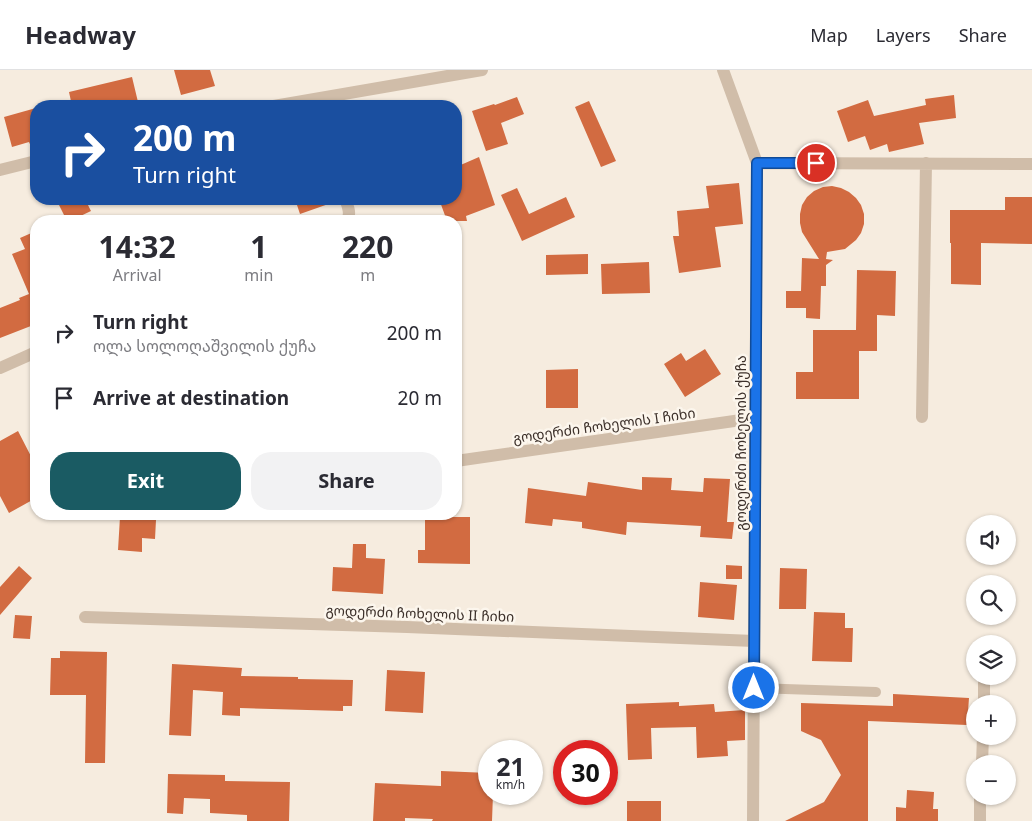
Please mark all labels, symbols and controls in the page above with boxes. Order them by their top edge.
text: Headway [25,18,136,51]
text: Map [810,23,848,47]
text: Layers [876,23,931,47]
text: Share [959,23,1007,47]
text: 200 m [133,114,236,161]
icon: right [50,120,115,185]
pin [795,142,837,184]
icon: arrive [802,149,830,177]
text: Turn right [133,159,236,189]
text: 14:32 [99,226,176,267]
text: 1 [250,226,267,267]
text: 220 [342,226,393,267]
text: Arrival [113,264,162,286]
text: min [244,264,273,286]
text: m [360,264,375,286]
text: Turn right [93,309,188,335]
icon: right [50,319,78,347]
text: 200 m [387,320,442,346]
text: ოლა სოლოღაშვილის ქუჩა [93,335,316,357]
street label: გოდერძი ჩოხელის ქუჩა [731,355,750,531]
icon: arrive [50,384,78,412]
text: Arrive at destination [93,385,289,411]
text: 20 m [398,385,442,411]
street label: გოდერძი ჩოხელის I ჩიხი [512,403,696,447]
button: Exit [50,452,241,510]
button: Share [251,452,442,510]
map controls [966,515,1016,805]
button: sound [966,515,1016,565]
button: search [966,575,1016,625]
street label: გოდერძი ჩოხელის II ჩიხი [325,600,515,626]
button: layers [966,635,1016,685]
position arrow [727,661,779,713]
button: + [966,695,1016,745]
speed limit sign: 30 [553,740,618,805]
text: 21 [496,749,525,783]
button: − [966,755,1016,805]
text: km/h [496,776,525,793]

